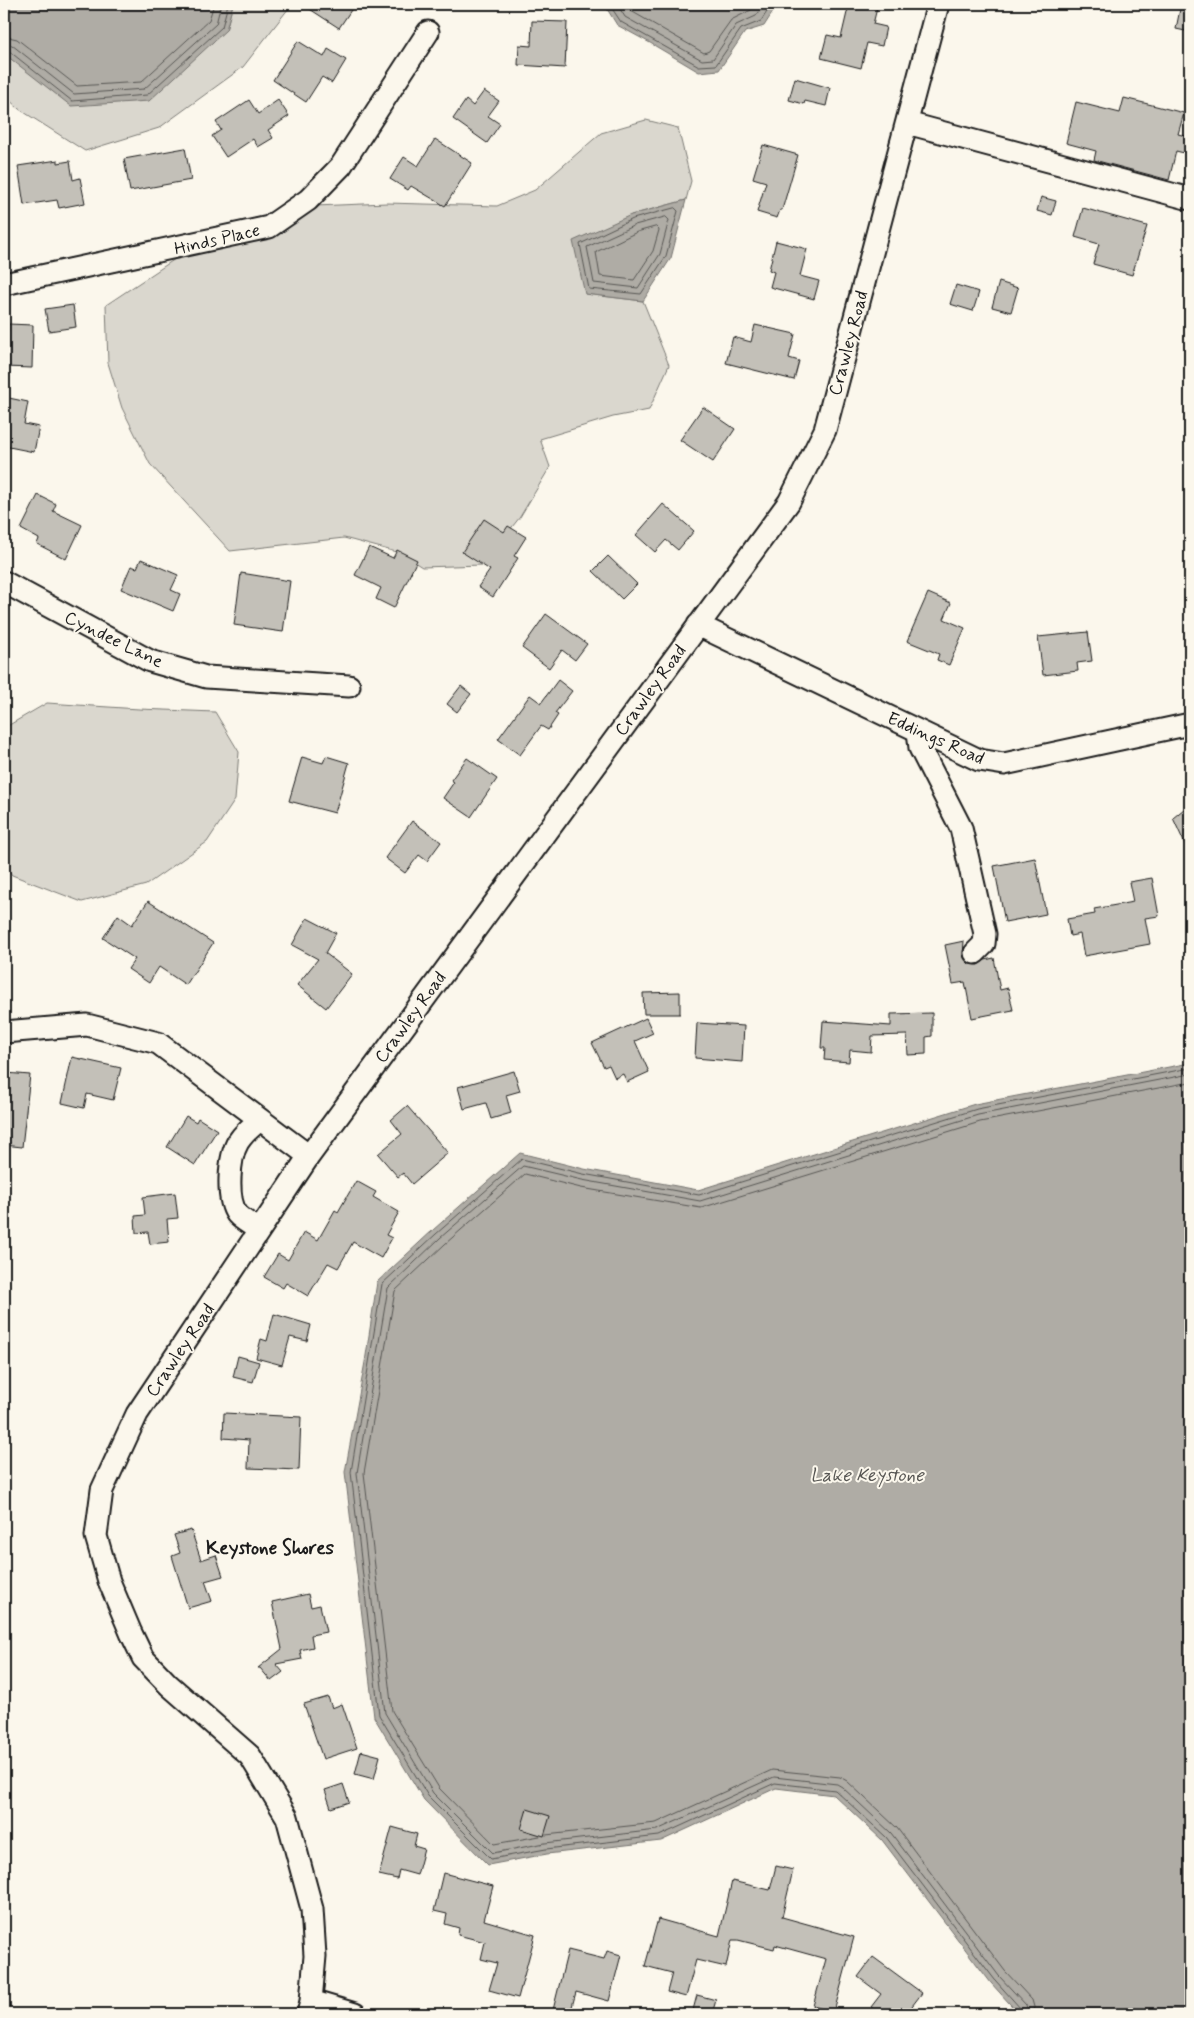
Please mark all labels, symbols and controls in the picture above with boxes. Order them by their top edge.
street label: Hinds Place [172,218,262,261]
street label: Crawley Road [823,288,874,398]
street label: Cyndee Lane [60,606,167,674]
street label: Crawley Road [609,640,692,741]
street label: Eddings Road [883,707,988,771]
street label: Crawley Road [369,967,452,1068]
street label: Crawley Road [141,1299,221,1402]
water label: Lake Keystone [810,1463,925,1488]
district label: Keystone Shores [206,1536,335,1561]

